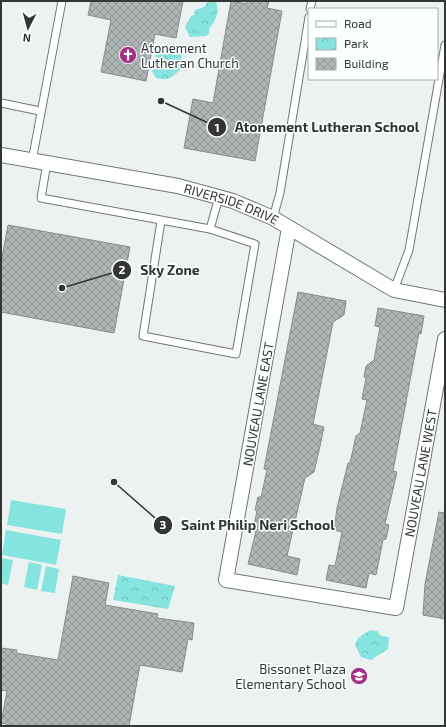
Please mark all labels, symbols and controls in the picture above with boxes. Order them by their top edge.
north arrow [8,8,48,48]
legend [308,8,438,80]
text: Road [344,16,372,30]
text: N [22,32,32,45]
text: Park [344,36,369,50]
place label: Atonement Lutheran Church [141,40,239,71]
church icon: Atonement Lutheran Church [118,45,138,65]
text: Building [344,56,389,70]
callout: Atonement Lutheran School [207,114,428,140]
text: Atonement Lutheran School [235,118,420,135]
text: 1 [214,120,220,134]
street label: RIVERSIDE DRIVE [182,180,282,228]
callout: Sky Zone [112,257,208,283]
text: Sky Zone [140,261,200,278]
text: 2 [119,262,126,276]
street label: NOUVEAU LANE EAST [239,340,277,467]
street label: NOUVEAU LANE WEST [401,407,440,538]
callout: Saint Philip Neri School [153,512,343,538]
text: Saint Philip Neri School [181,516,335,533]
text: 3 [160,517,167,531]
place label: Bissonet Plaza Elementary School [235,661,346,692]
school or university icon: Bissonet Plaza Elementary School [349,666,369,686]

